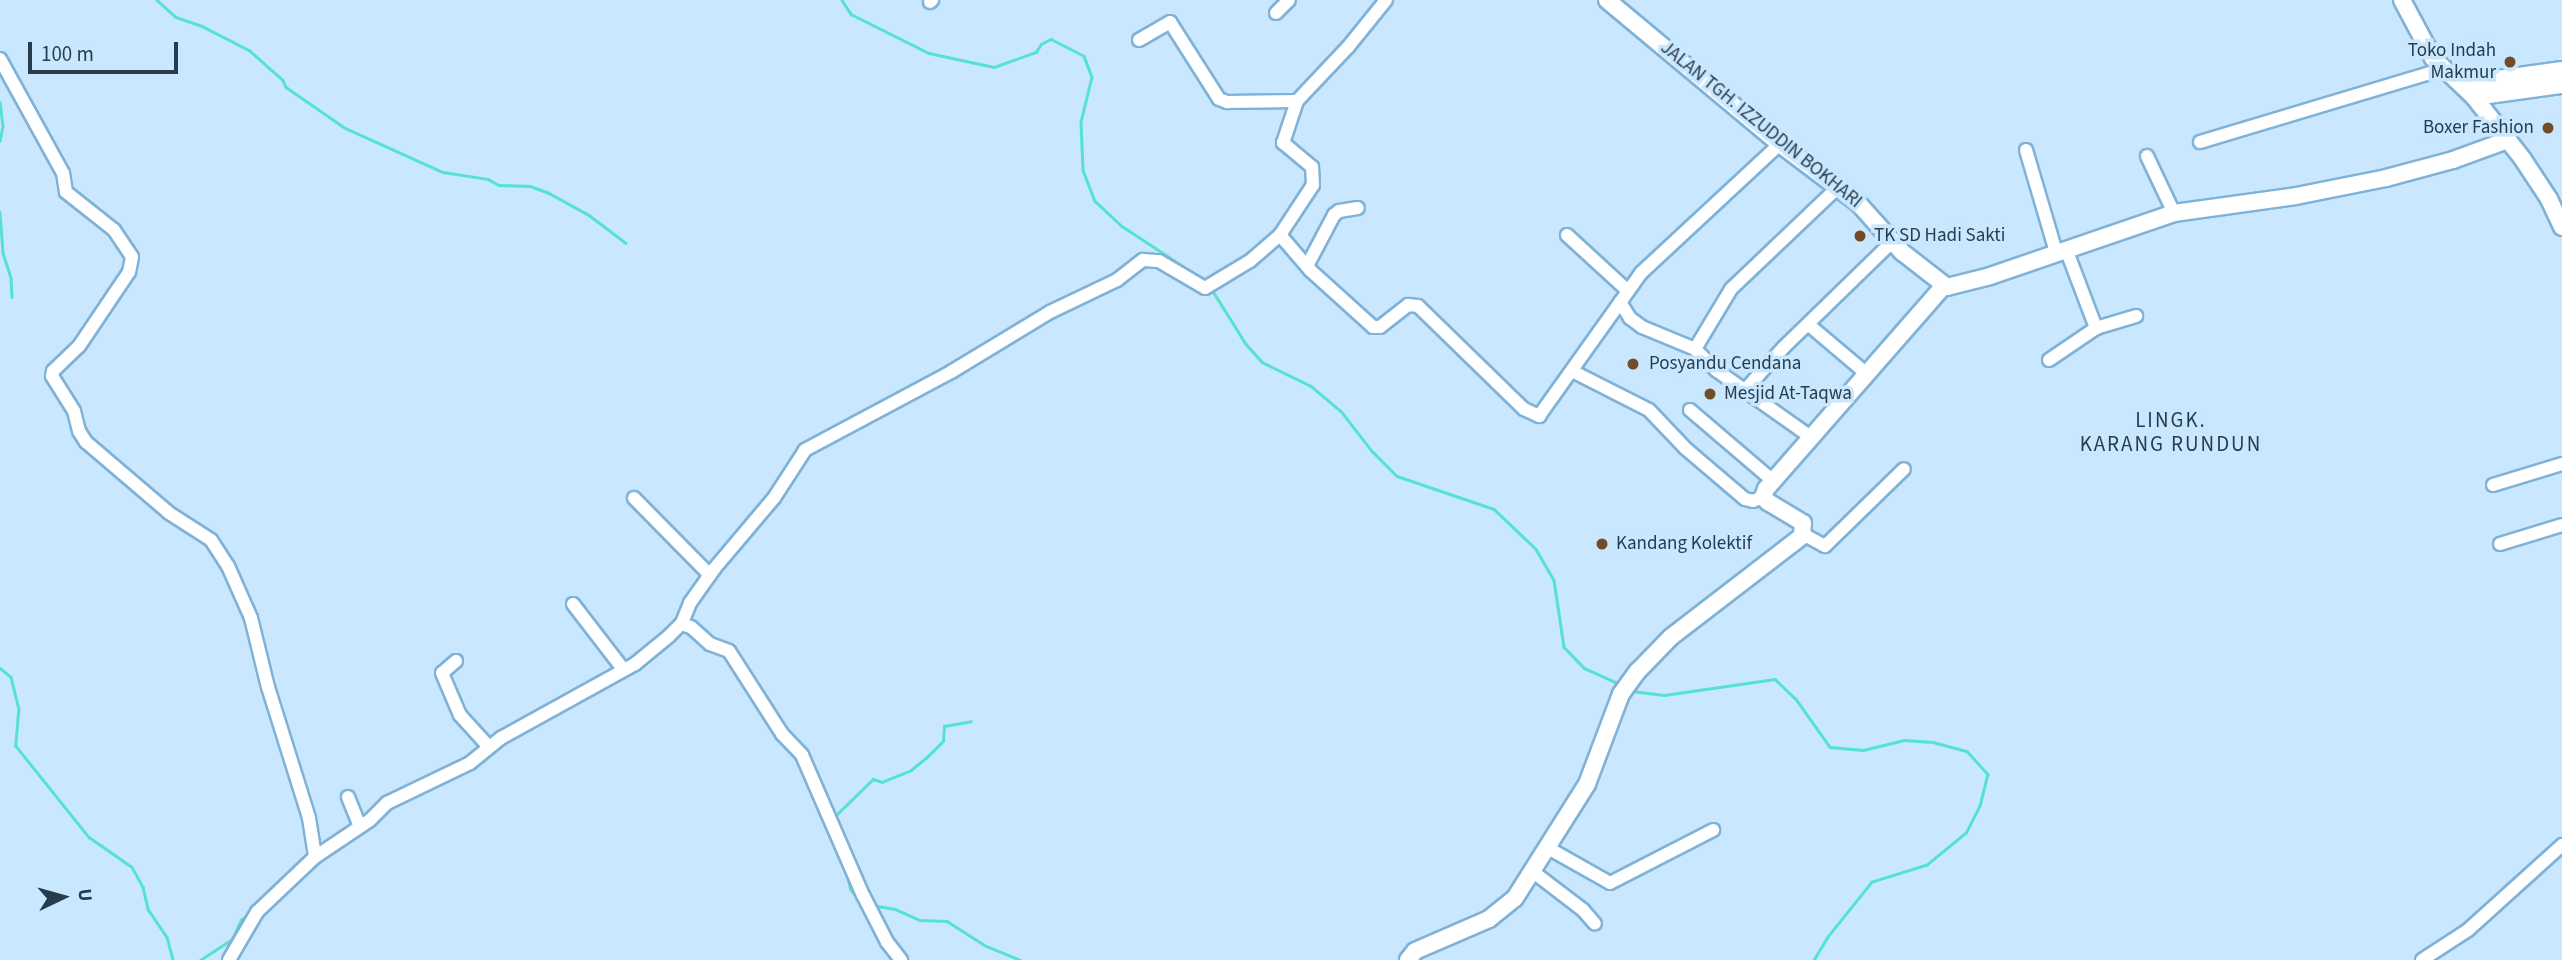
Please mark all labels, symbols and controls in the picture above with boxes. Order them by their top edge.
scale bar [32,28,182,72]
street label: JALAN TGH. IZZUDDIN BOKHARI [1656,37,1866,213]
text: 100 m [41,39,94,69]
place label: Toko Indah Makmur [2408,40,2496,84]
marker: Toko Indah Makmur [2502,54,2518,70]
place label: Boxer Fashion [2423,117,2534,139]
marker: Boxer Fashion [2540,120,2556,136]
place label: TK SD Hadi Sakti [1874,225,2005,247]
marker: TK SD Hadi Sakti [1852,228,1868,244]
place label: Posyandu Cendana [1649,353,1801,375]
marker: Posyandu Cendana [1623,354,1643,374]
place label: Mesjid At-Taqwa [1724,383,1852,405]
marker: Mesjid At-Taqwa [1702,386,1718,402]
district label: LINGK. KARANG RUNDUN [2081,407,2261,457]
place label: Kandang Kolektif [1616,533,1752,555]
marker: Kandang Kolektif [1594,536,1610,552]
north arrow [28,862,98,932]
text: U [70,888,98,903]

